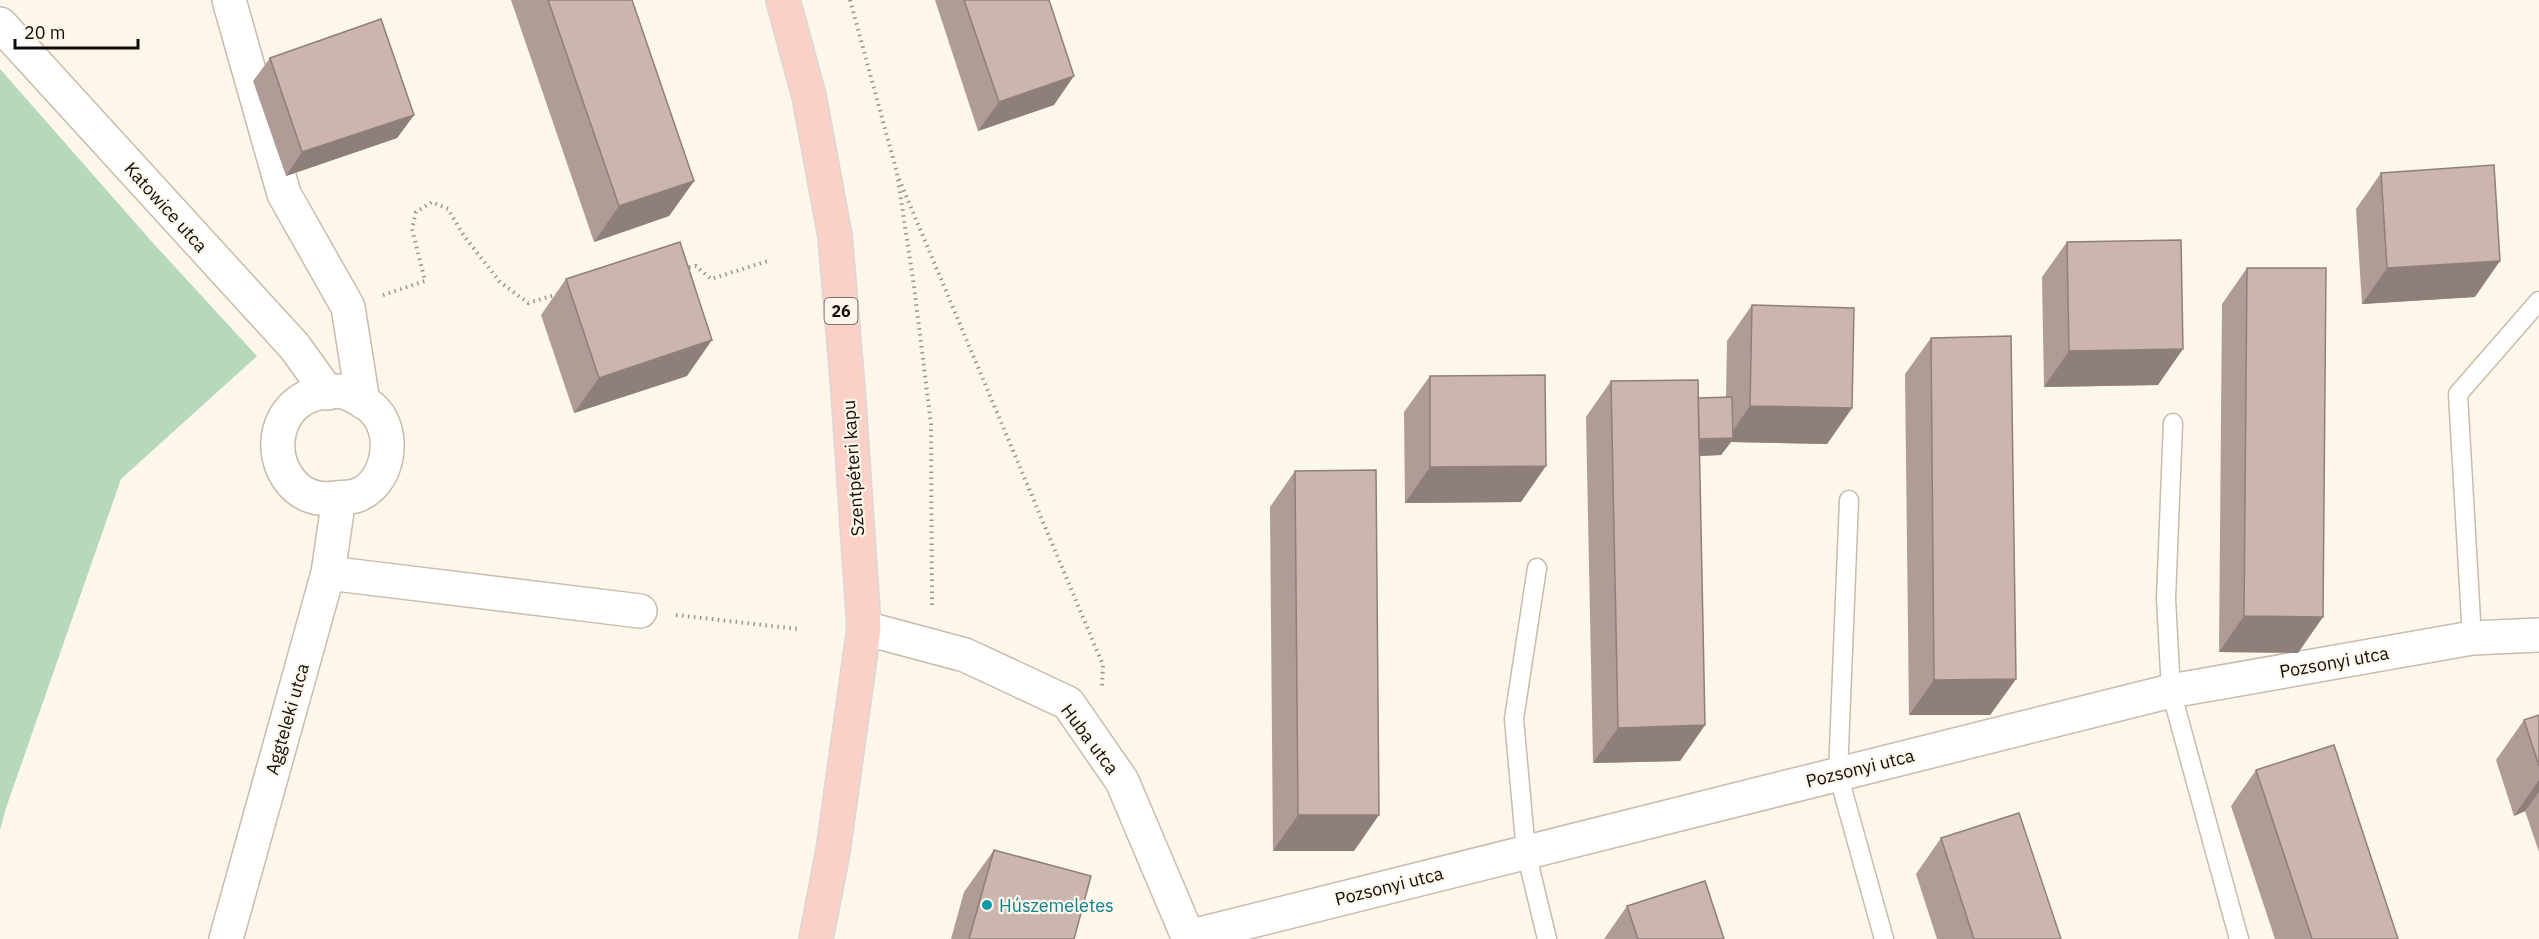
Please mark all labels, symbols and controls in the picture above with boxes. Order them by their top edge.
scale bar [15,12,138,50]
text: 20 m [24,21,66,44]
street label: Katowice utca [119,157,213,257]
road number: 26 [824,298,858,324]
street label: Szentpéteri kapu [837,399,869,537]
street label: Pozsonyi utca [2278,641,2391,683]
street label: Aggteleki utca [260,660,314,777]
street label: Huba utca [1056,699,1124,779]
street label: Pozsonyi utca [1804,743,1917,793]
street label: Pozsonyi utca [1333,861,1446,911]
place label: Húszemeletes [999,894,1114,917]
marker: Húszemeletes [980,898,994,912]

